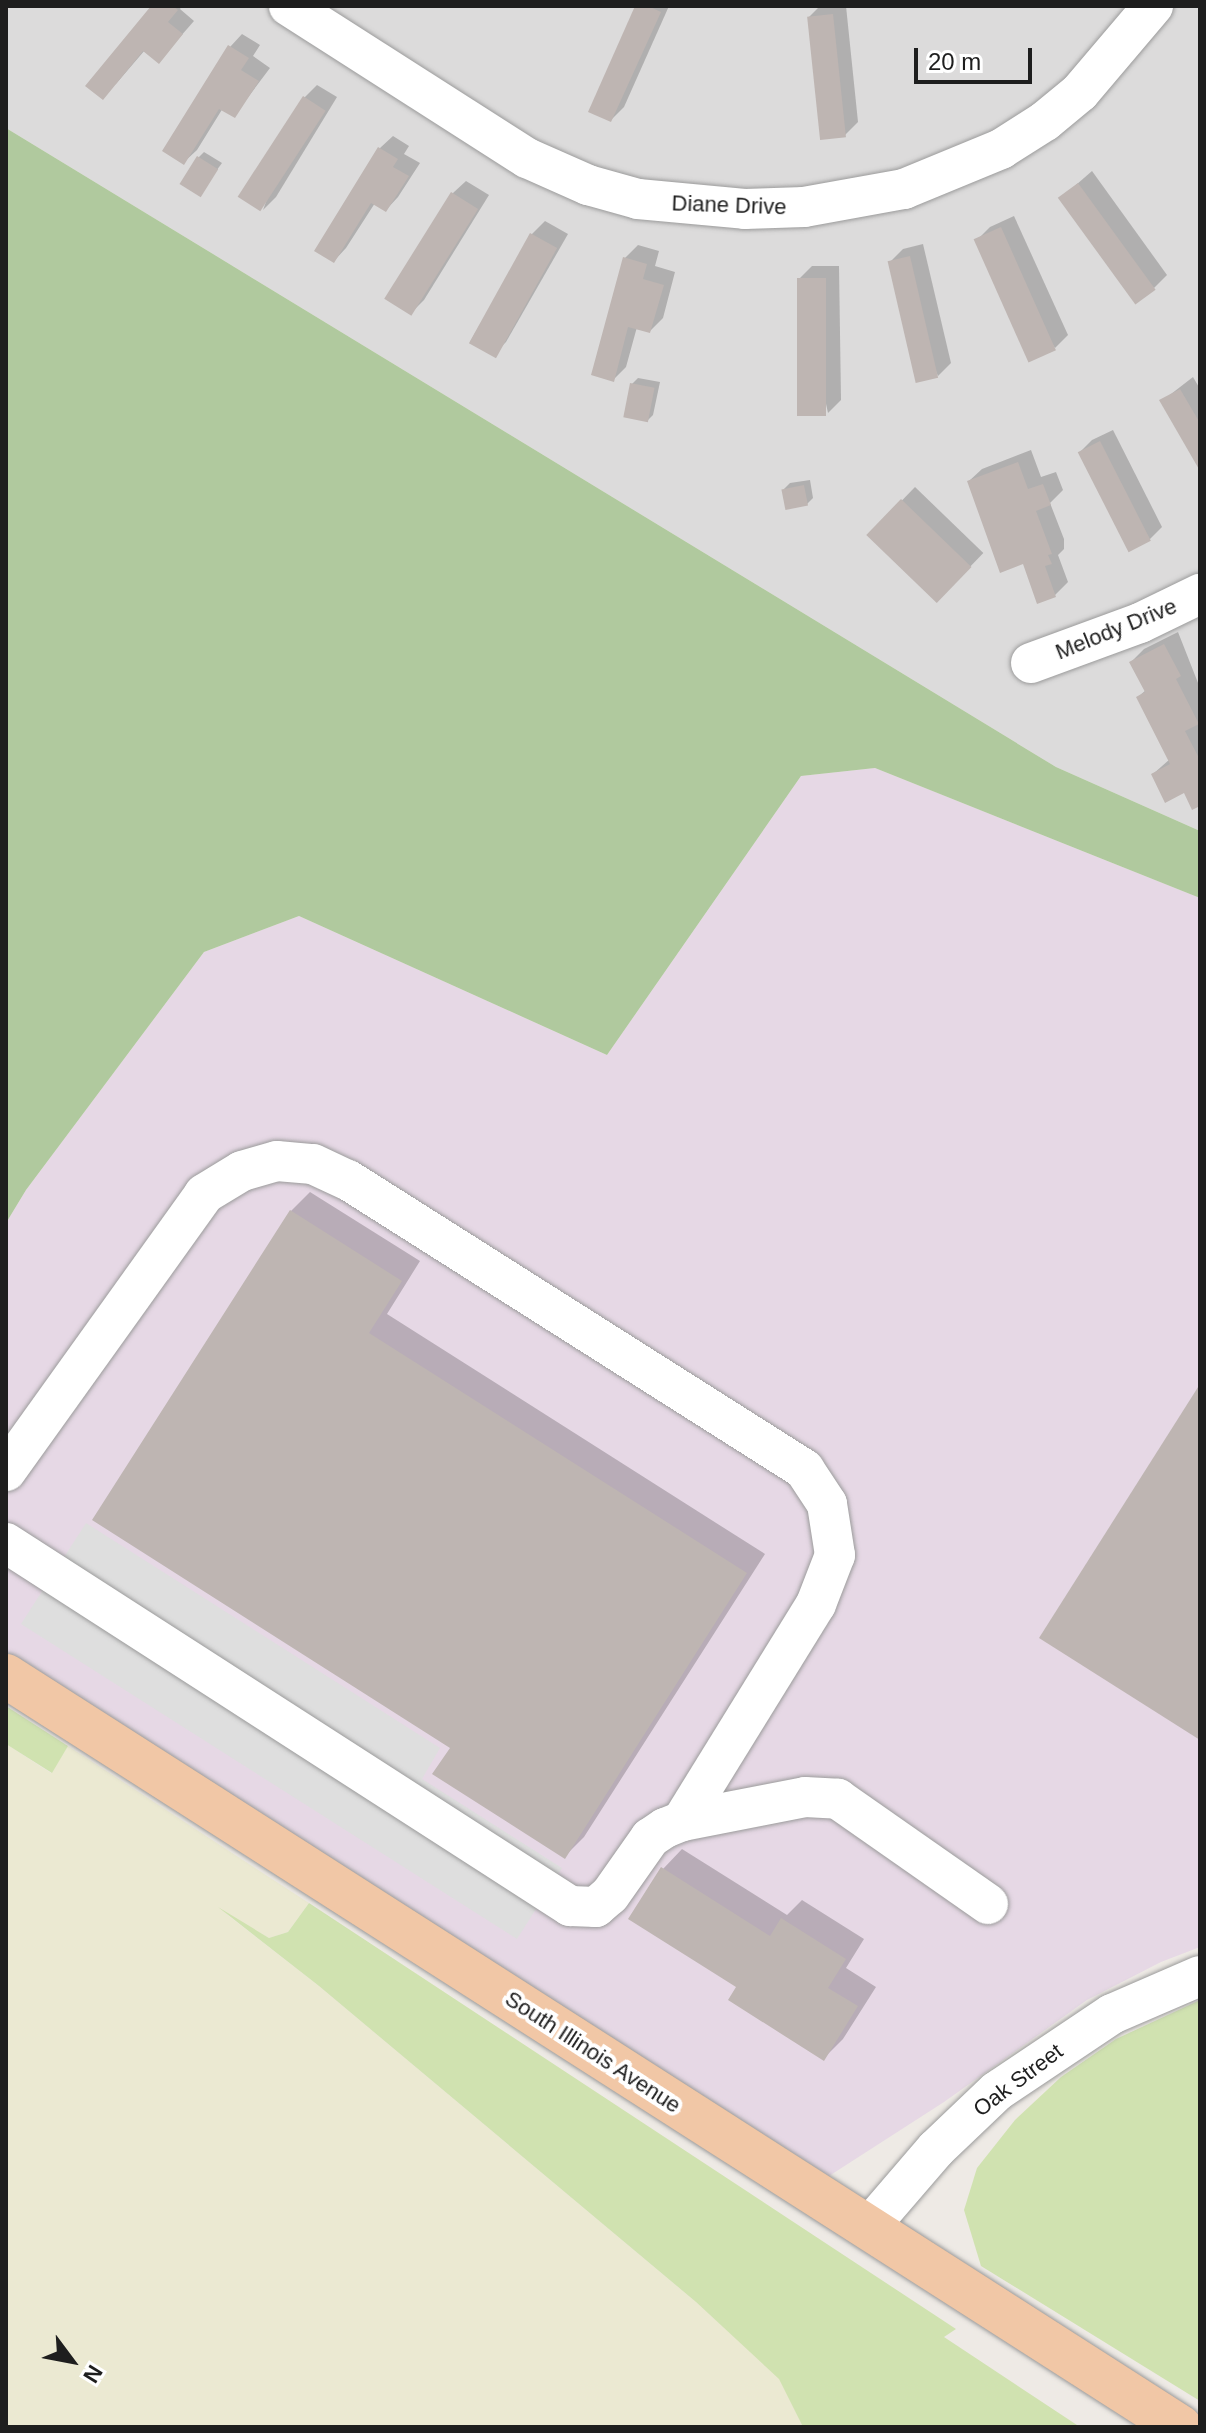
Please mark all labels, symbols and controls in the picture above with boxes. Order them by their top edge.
scale bar [918,32,1036,82]
text: 20 m [928,48,981,75]
street label: Diane Drive [671,190,787,220]
street label: Melody Drive [1052,593,1180,665]
street label: South Illinois Avenue [500,1985,686,2119]
street label: Oak Street [968,2038,1068,2122]
north arrow [32,2321,112,2401]
text: N [78,2361,108,2387]

